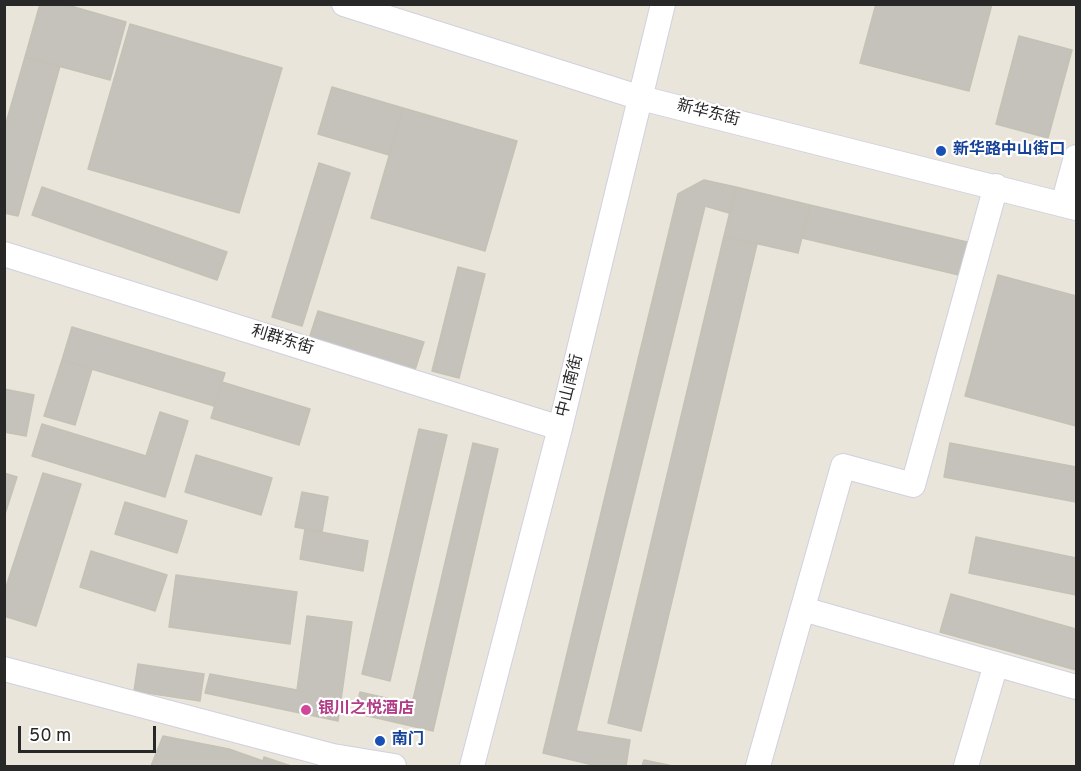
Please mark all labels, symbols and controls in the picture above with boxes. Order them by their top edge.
street label: 新华东街 [675,97,741,131]
place label: 新华路中山街口 [953,141,1065,161]
marker: 新华路中山街口 [934,144,948,158]
street label: 利群东街 [249,322,315,360]
street label: 中山南街 [554,353,588,419]
place label: 银川之悦酒店 [318,700,414,720]
marker: 银川之悦酒店 [299,703,313,717]
scale bar [21,714,159,752]
text: 50 m [29,725,71,748]
place label: 南门 [392,731,424,751]
marker: 南门 [373,734,387,748]

